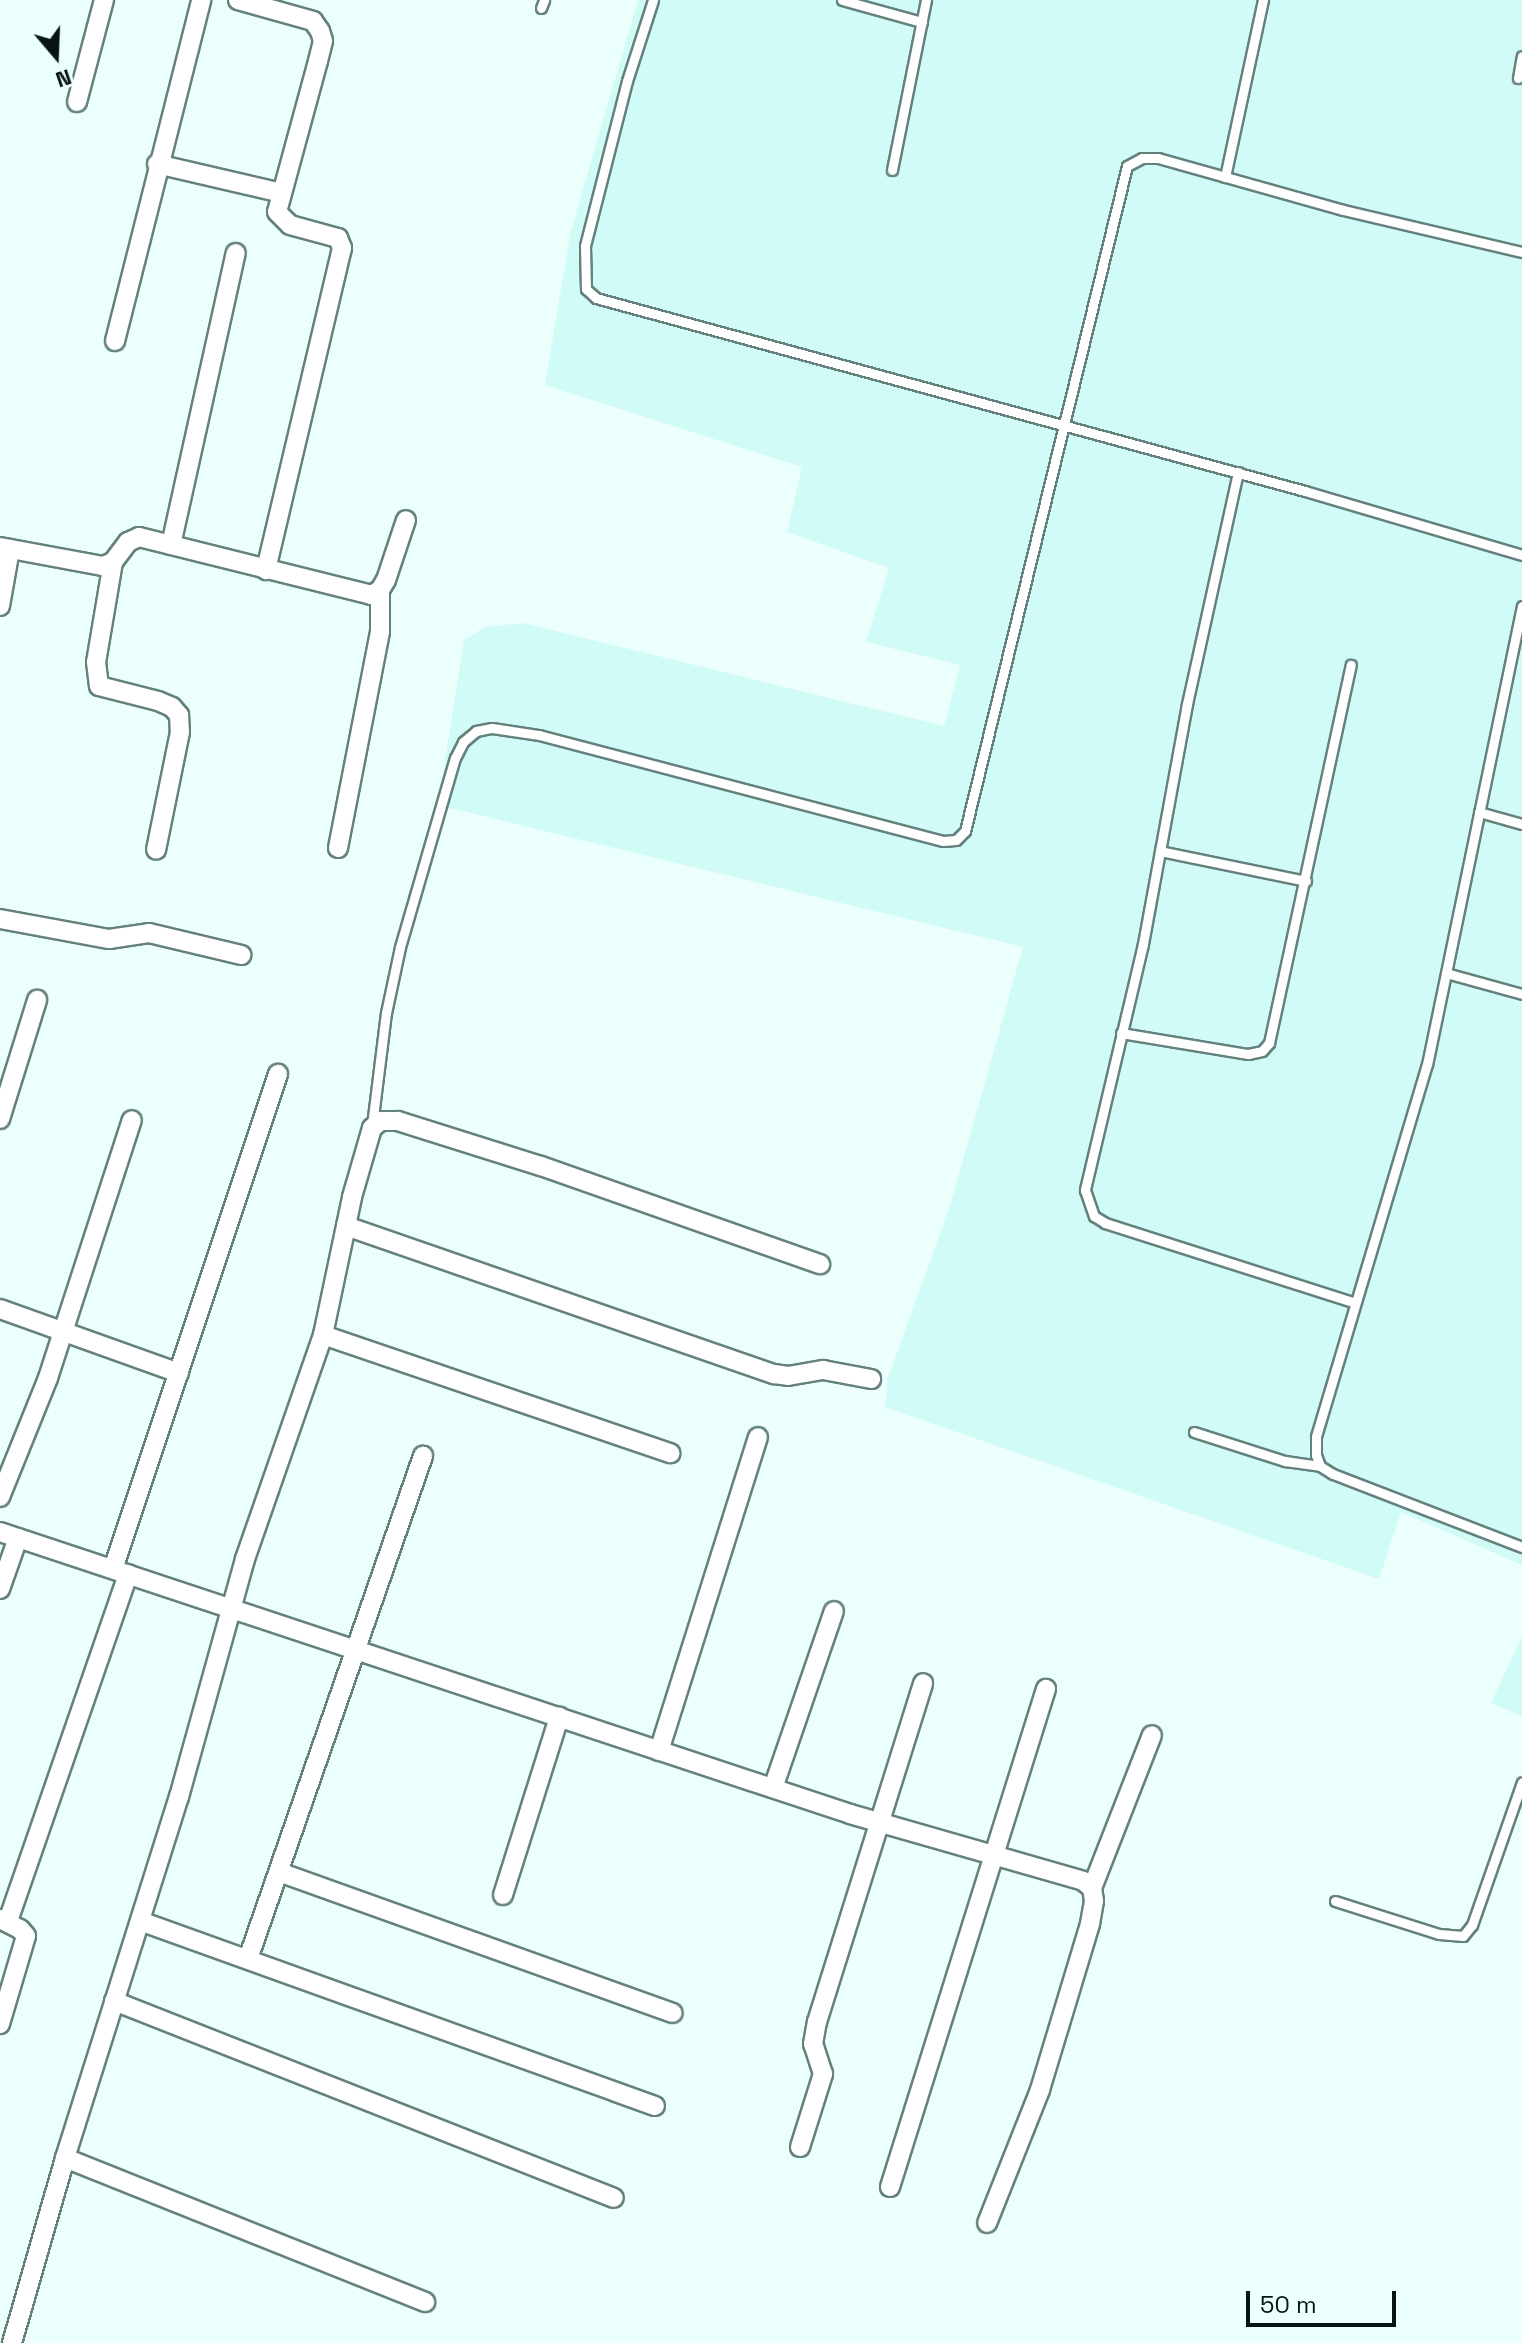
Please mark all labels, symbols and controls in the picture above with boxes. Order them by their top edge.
north arrow [16,16,96,96]
text: N [52,63,75,94]
scale bar [1250,2275,1400,2325]
text: 50 m [1260,2289,1317,2320]

